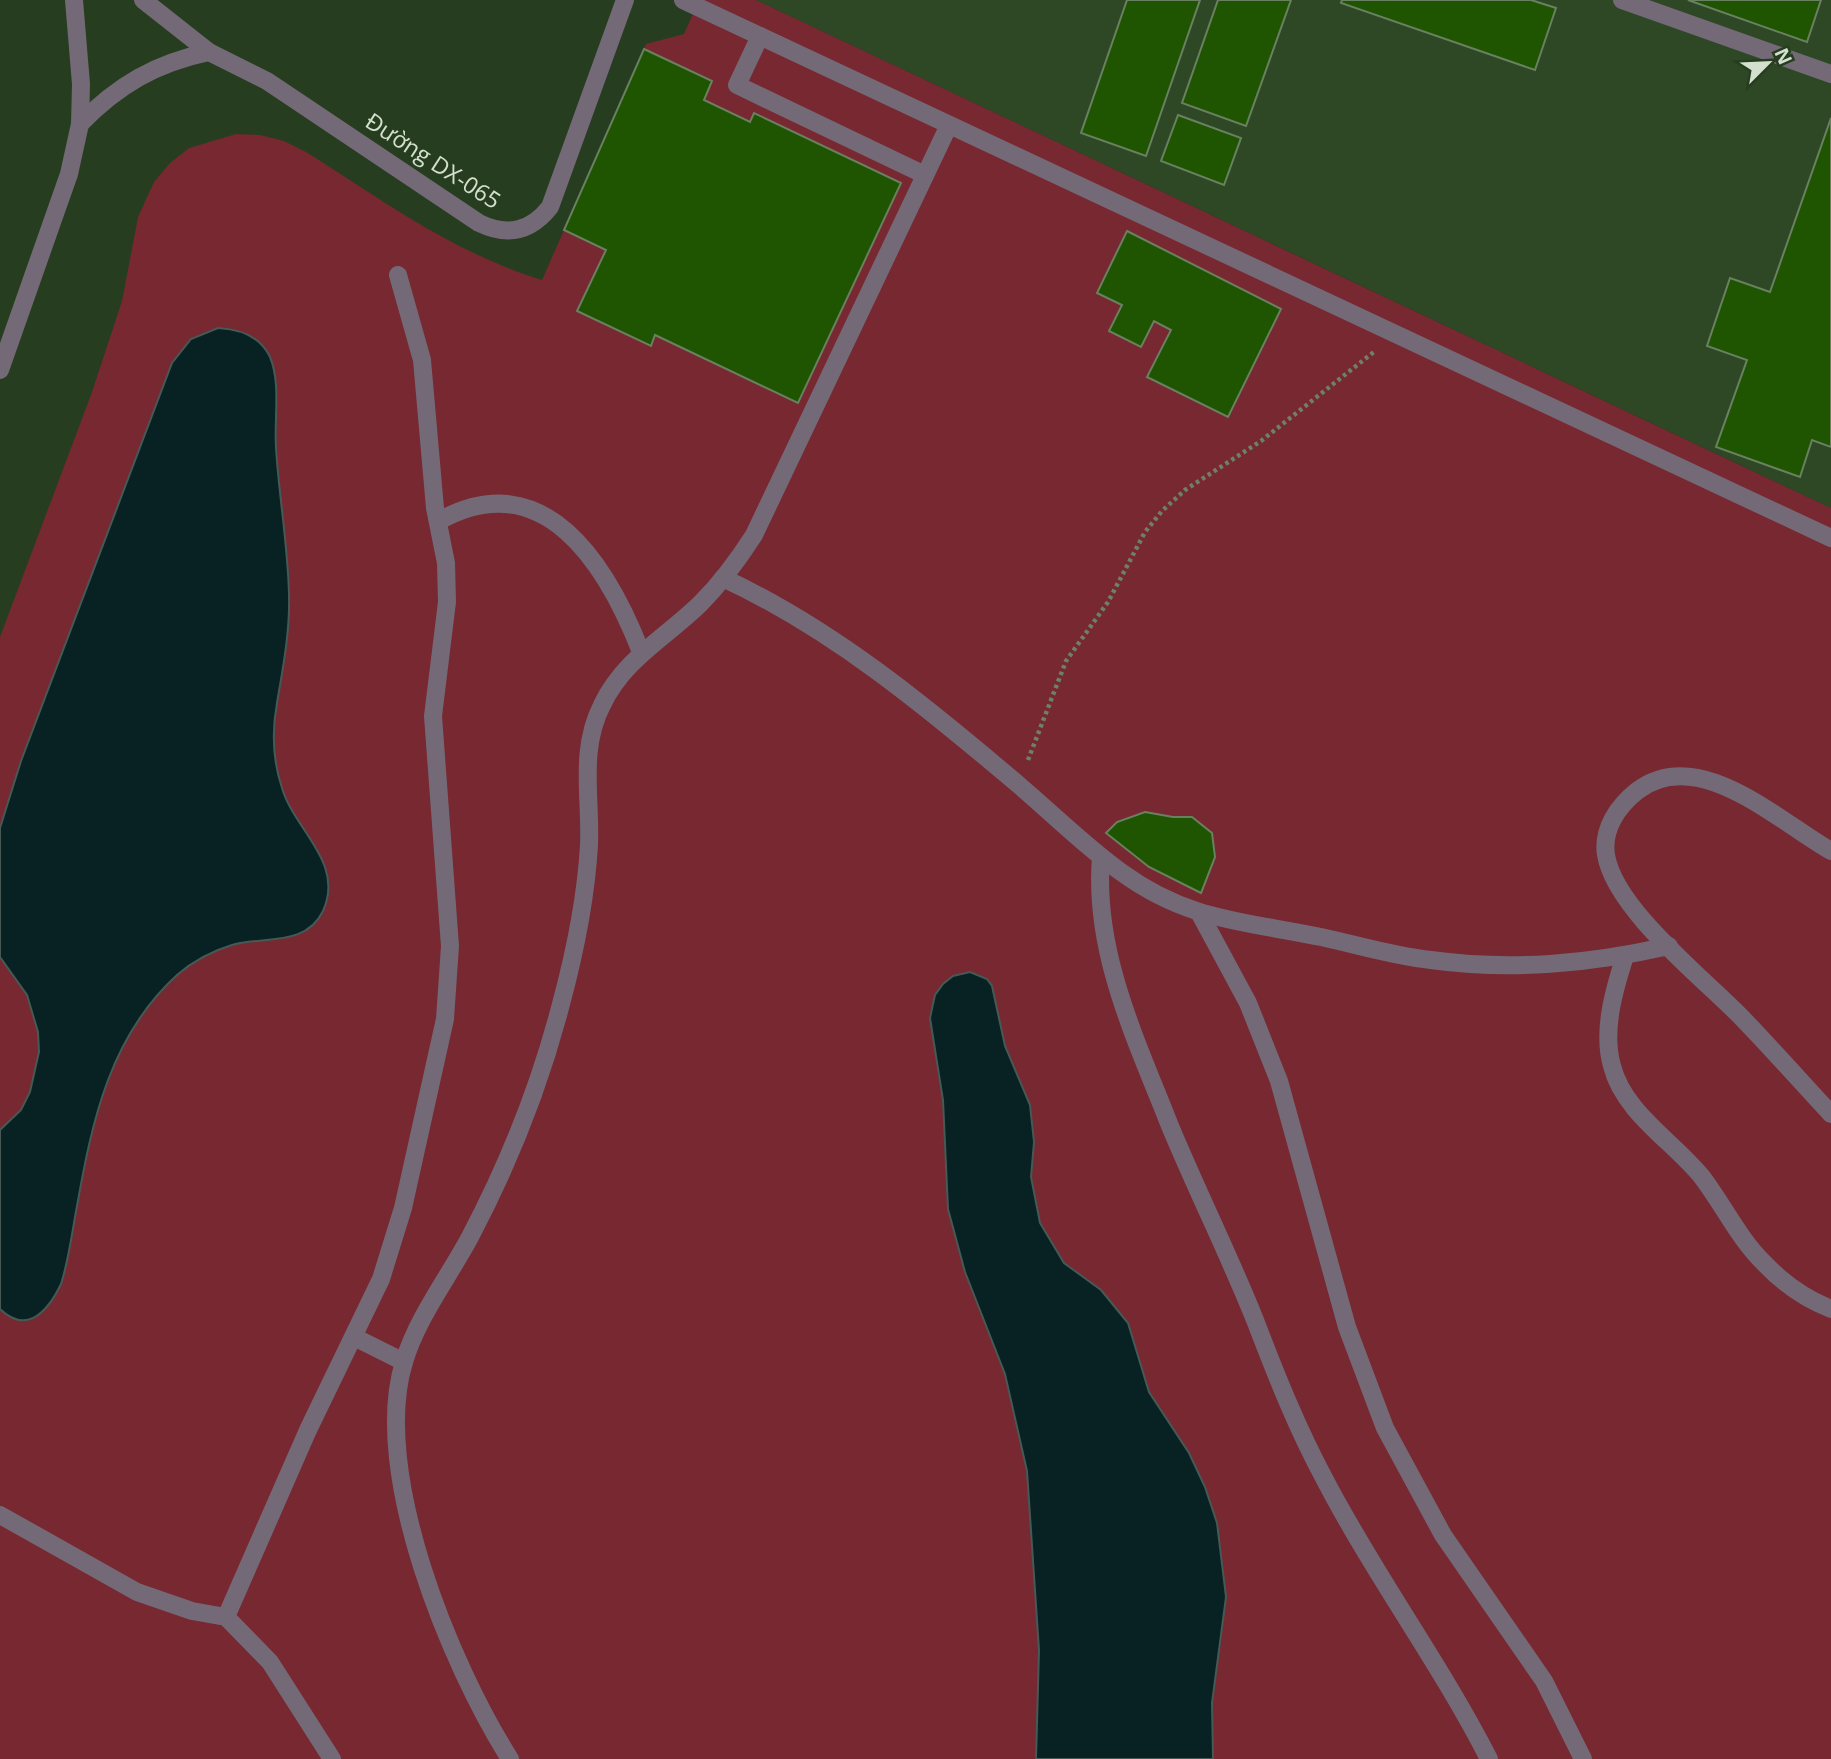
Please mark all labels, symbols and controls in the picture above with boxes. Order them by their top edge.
north arrow [1733,28,1803,98]
text: N [1769,44,1799,68]
street label: Đường DX-065 [360,104,507,216]

